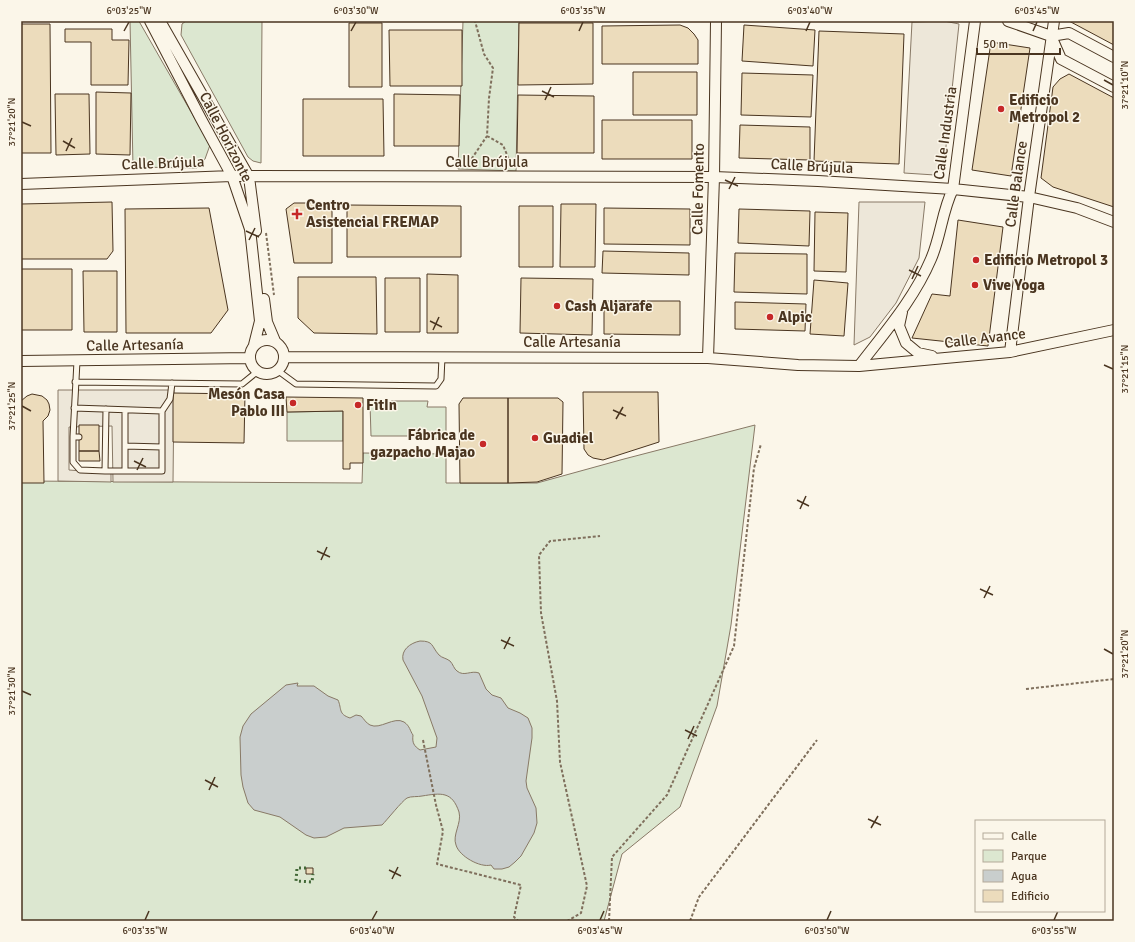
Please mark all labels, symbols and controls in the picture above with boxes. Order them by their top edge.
text: 6°03'25"W [106,5,152,17]
text: 6°03'30"W [333,5,379,17]
text: 6°03'35"W [560,5,606,17]
text: 6°03'40"W [787,5,833,17]
text: 6°03'45"W [1014,5,1060,17]
scale bar [977,30,1060,56]
text: 50 m [983,37,1008,52]
text: 37°21'10"N [1119,61,1131,109]
street label: Calle Industria [930,85,960,181]
street label: Calle Horizonte [196,89,256,185]
place label: Edificio Metropol 2 [1009,91,1080,126]
text: 37°21'20"N [6,98,18,146]
marker: Edificio Metropol 2 [996,104,1006,114]
street label: Calle Balance [1001,140,1031,228]
street label: Calle Fomento [688,143,708,235]
street label: Calle Brújula [121,153,205,173]
street label: Calle Brújula [446,153,528,171]
street label: Calle Brújula [770,155,854,177]
place label: Centro Asistencial FREMAP [306,196,439,231]
marker: Centro Asistencial FREMAP [291,208,303,220]
place label: Edificio Metropol 3 [984,251,1108,269]
marker: Edificio Metropol 3 [971,255,981,265]
place label: Vive Yoga [983,276,1045,294]
marker: Vive Yoga [970,280,980,290]
place label: Cash Aljarafe [565,297,652,315]
marker: Cash Aljarafe [552,301,562,311]
place label: Alpic [778,308,812,326]
marker: Alpic [765,312,775,322]
street label: Calle Avance [943,324,1027,352]
street label: Calle Artesanía [523,333,621,351]
street label: Calle Artesanía [86,335,184,355]
text: 37°21'15"N [1119,345,1131,393]
text: 37°21'25"N [6,382,18,430]
place label: Mesón Casa Pablo III [208,385,285,420]
place label: FitIn [366,396,397,414]
marker: Mesón Casa Pablo III [288,398,298,408]
marker: FitIn [353,400,363,410]
place label: Fábrica de gazpacho Majao [370,426,475,461]
place label: Guadiel [543,429,594,447]
marker: Guadiel [530,433,540,443]
marker: Fábrica de gazpacho Majao [478,439,488,449]
text: 37°21'20"N [1119,630,1131,678]
text: 37°21'30"N [6,667,18,715]
legend [975,820,1105,912]
text: Calle [1011,829,1037,844]
text: Parque [1011,849,1047,864]
text: Agua [1011,869,1037,884]
text: Edificio [1011,889,1049,904]
text: 6°03'35"W [122,925,168,937]
text: 6°03'40"W [349,925,395,937]
text: 6°03'45"W [577,925,623,937]
text: 6°03'50"W [804,925,850,937]
text: 6°03'55"W [1031,925,1077,937]

